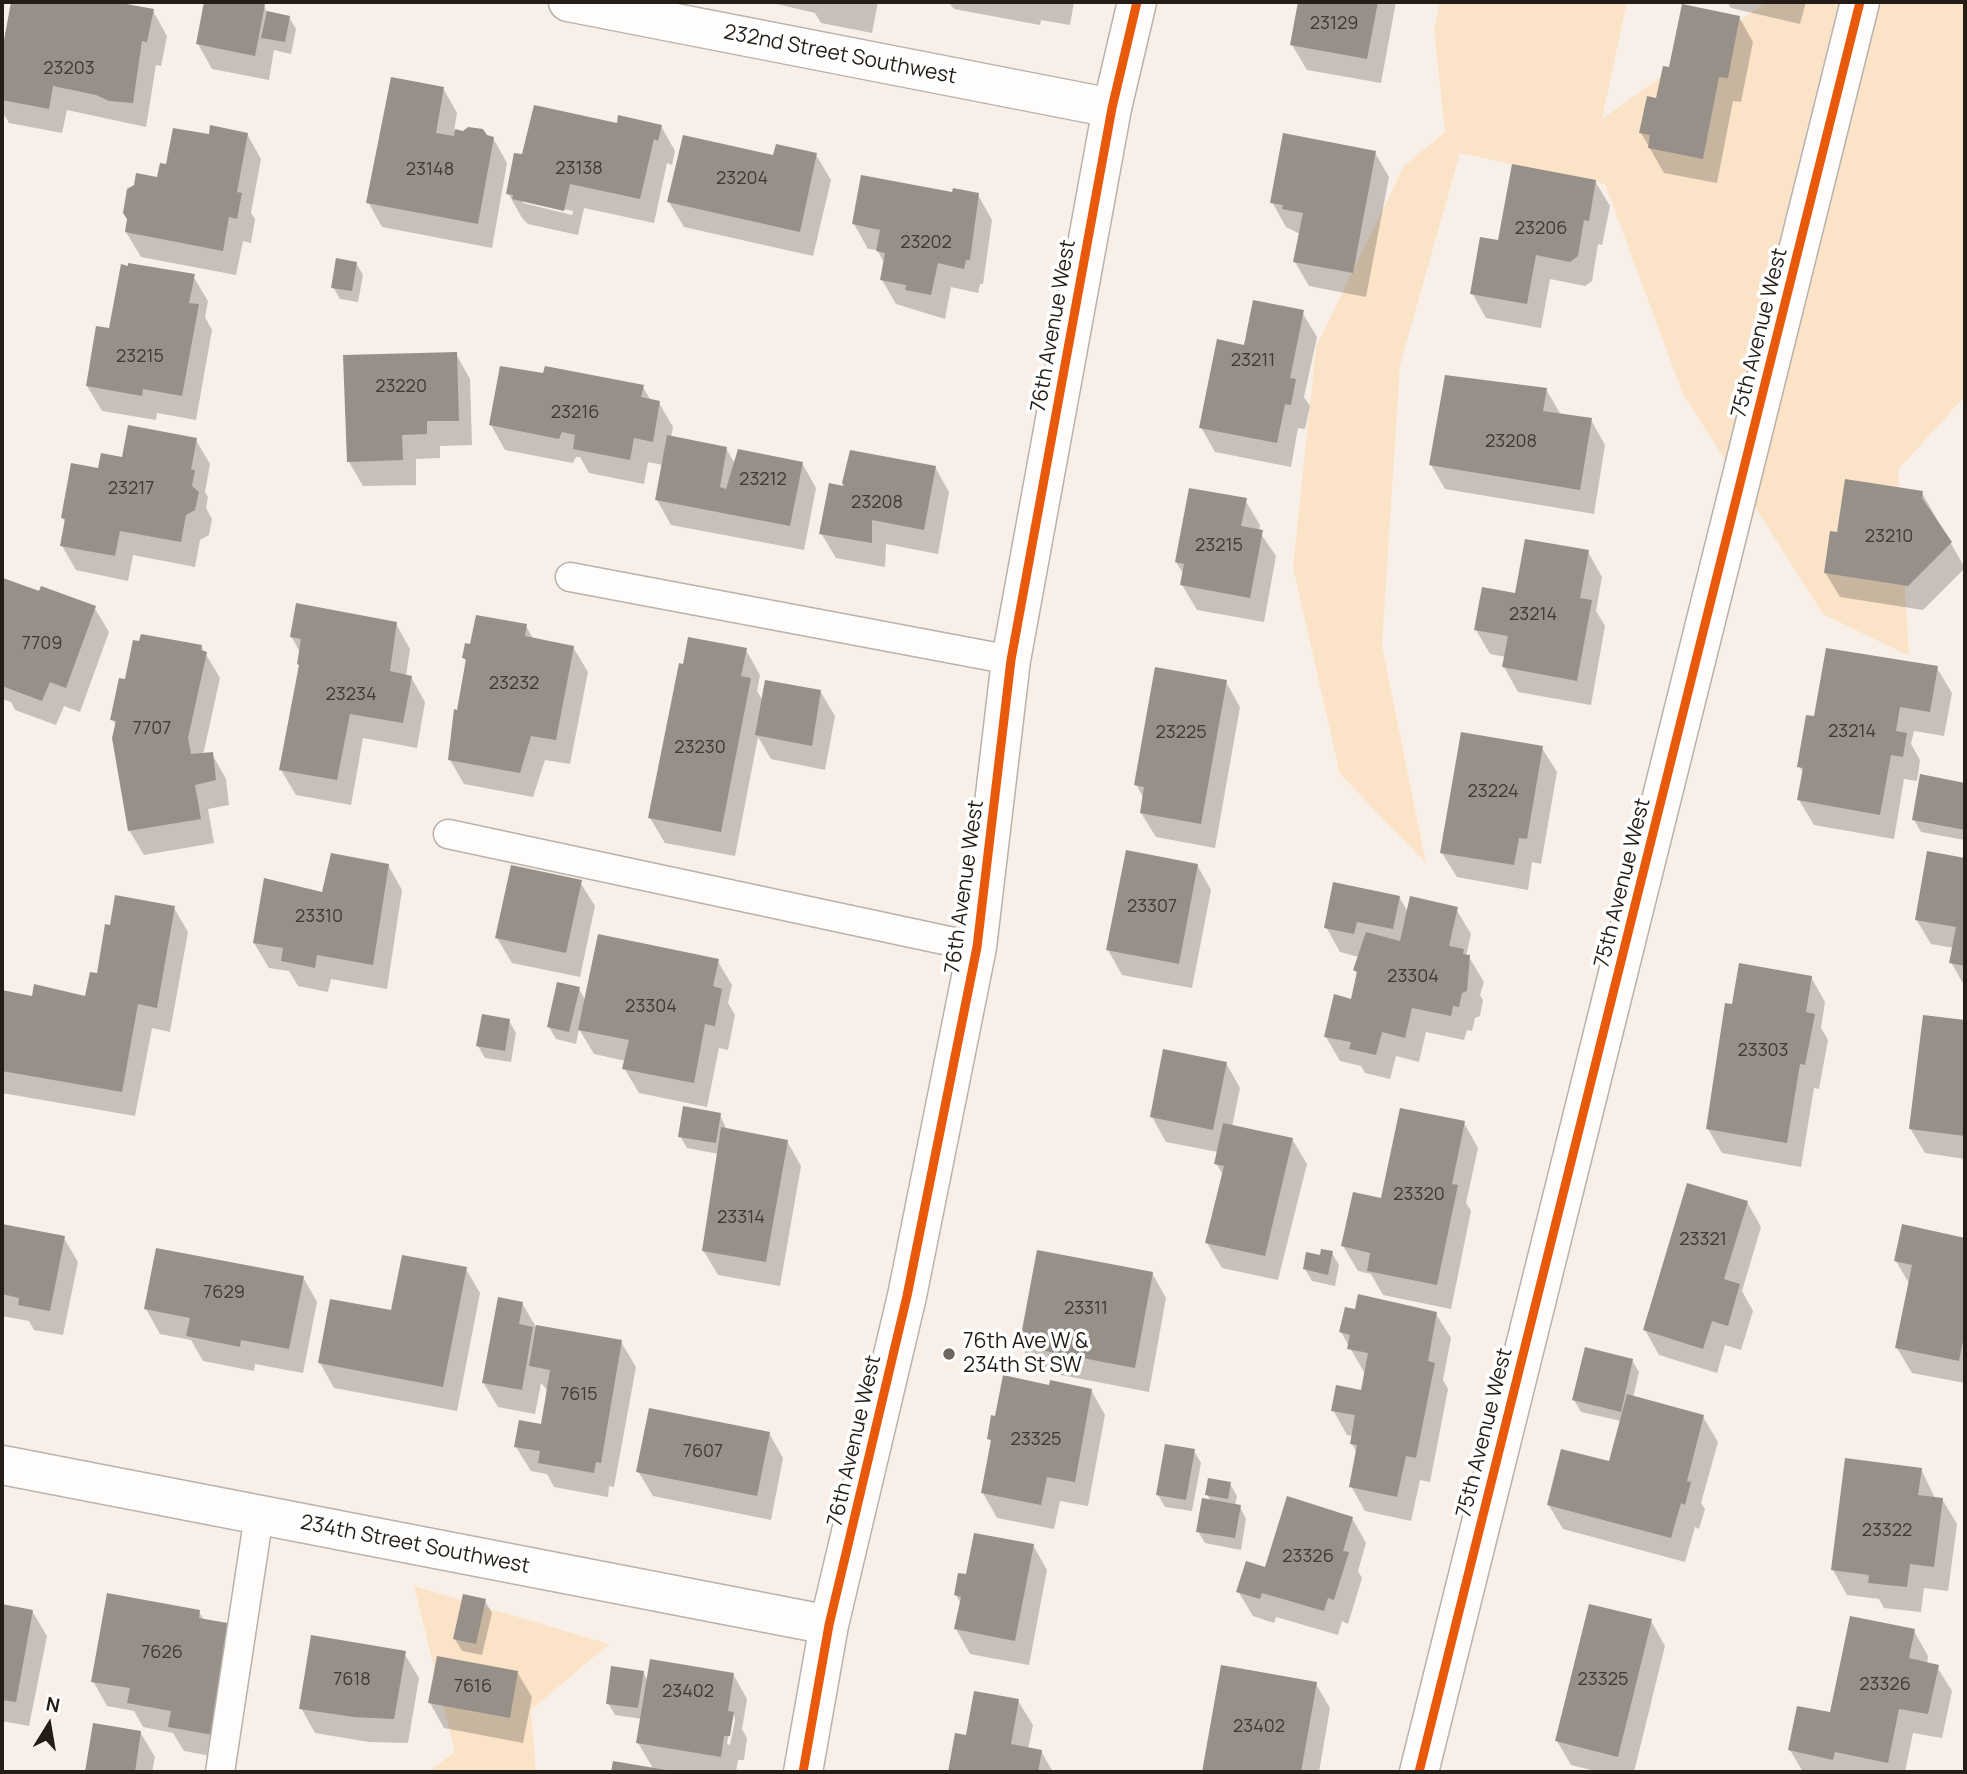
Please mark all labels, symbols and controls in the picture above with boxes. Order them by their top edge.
house number: 23129 [1310,13,1358,35]
street label: 232nd Street Southwest [721,20,959,90]
house number: 23203 [43,58,95,80]
house number: 23138 [555,158,603,180]
house number: 23148 [406,159,454,181]
house number: 23204 [716,168,768,190]
house number: 23206 [1515,218,1567,240]
house number: 23202 [900,232,952,254]
street label: 76th Avenue West [1026,238,1082,414]
street label: 75th Avenue West [1727,246,1793,420]
house number: 23215 [116,346,164,368]
house number: 23211 [1231,350,1275,372]
house number: 23220 [375,376,427,398]
house number: 23216 [551,402,599,424]
house number: 23208 [1485,431,1537,453]
house number: 23212 [739,469,787,491]
house number: 23217 [108,478,154,500]
house number: 23208 [851,492,903,514]
house number: 23210 [1865,526,1913,548]
house number: 23215 [1195,535,1243,557]
house number: 23214 [1509,604,1557,626]
house number: 7709 [22,633,62,655]
house number: 23232 [489,673,539,695]
house number: 23234 [325,684,377,706]
house number: 7707 [133,718,171,740]
house number: 23214 [1828,721,1876,743]
house number: 23225 [1155,722,1207,744]
house number: 23230 [674,737,726,759]
house number: 23224 [1468,781,1518,803]
street label: 75th Avenue West [1590,796,1656,970]
street label: 76th Avenue West [940,799,990,975]
house number: 23307 [1127,896,1177,918]
house number: 23310 [295,906,343,928]
house number: 23304 [1387,966,1439,988]
house number: 23304 [625,996,677,1018]
house number: 23303 [1737,1040,1789,1062]
house number: 23320 [1393,1184,1445,1206]
house number: 23314 [717,1207,765,1229]
house number: 23321 [1679,1229,1727,1251]
house number: 7629 [203,1282,245,1304]
house number: 23311 [1064,1298,1108,1320]
place label: 76th Ave W & 234th St SW [963,1329,1088,1379]
marker: 76th Ave W & 234th St SW [941,1346,957,1362]
street label: 75th Avenue West [1452,1346,1518,1520]
street label: 76th Avenue West [823,1353,887,1529]
house number: 7615 [560,1384,598,1406]
house number: 23325 [1011,1429,1061,1451]
house number: 7607 [683,1441,723,1463]
street label: 234th Street Southwest [298,1510,532,1580]
house number: 23322 [1862,1520,1912,1542]
house number: 23326 [1282,1546,1334,1568]
house number: 7626 [141,1642,183,1664]
house number: 7618 [333,1669,371,1691]
house number: 23325 [1578,1669,1628,1691]
house number: 23326 [1859,1674,1911,1696]
house number: 7616 [454,1676,492,1698]
house number: 23402 [662,1681,714,1703]
north arrow [14,1690,84,1760]
text: N [44,1690,62,1718]
house number: 23402 [1233,1716,1285,1738]

